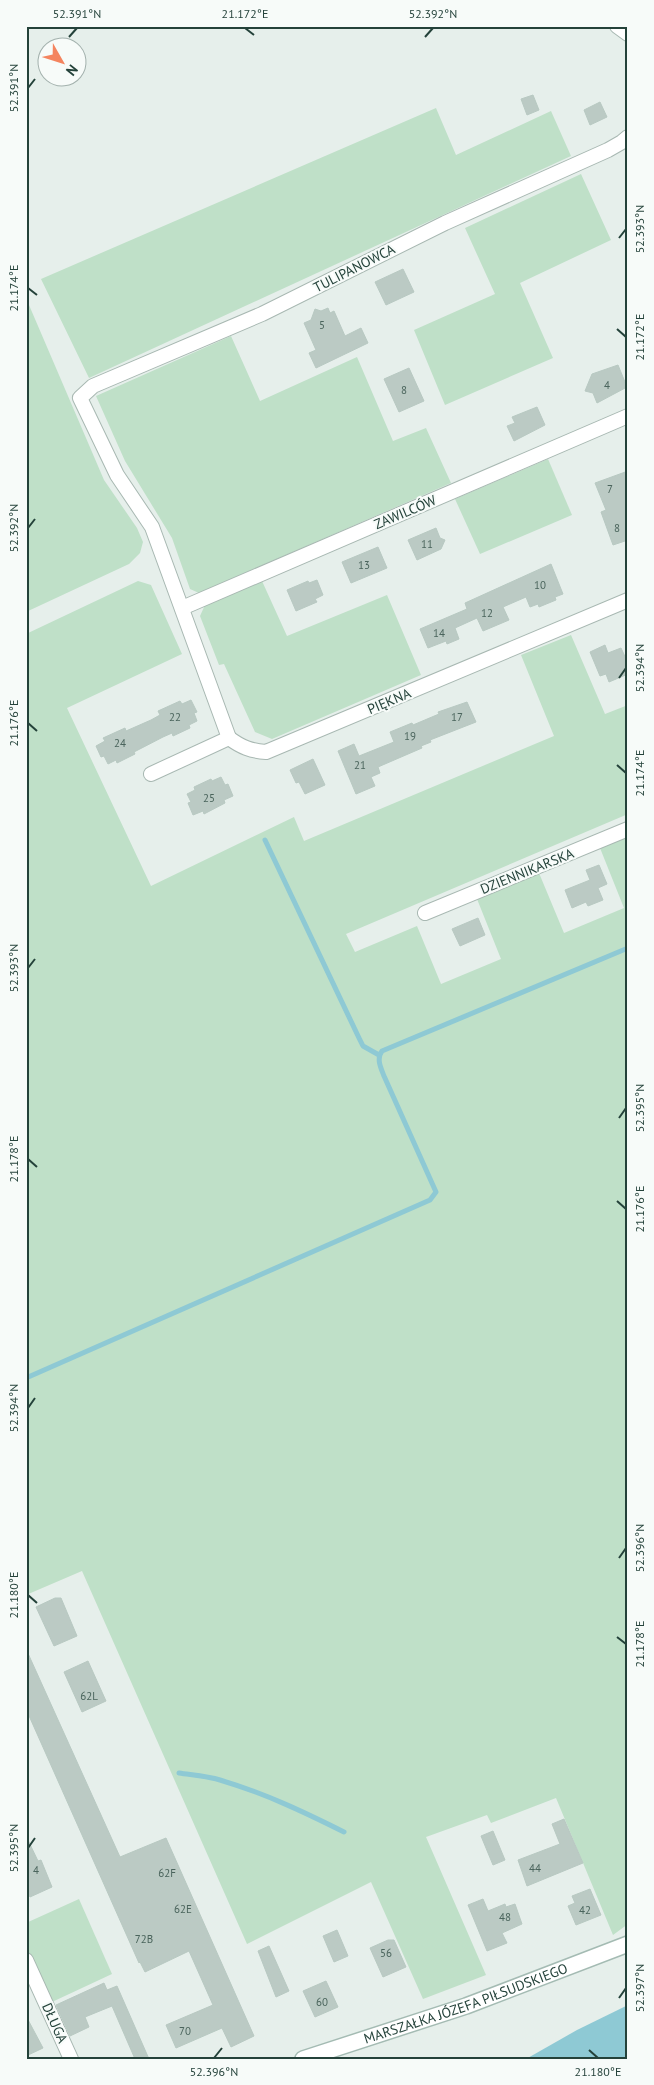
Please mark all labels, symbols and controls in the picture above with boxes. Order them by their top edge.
text: 52.391°N [53,6,101,21]
text: 21.172°E [222,6,268,21]
text: 52.392°N [409,6,457,21]
north arrow [38,38,88,88]
text: N [62,61,82,79]
text: 52.391°N [6,64,21,112]
text: 52.393°N [632,205,647,253]
street label: TULIPANOWCA [310,239,399,296]
text: 21.174°E [6,265,21,311]
text: 21.172°E [632,314,647,360]
house number: 5 [319,318,325,332]
house number: 4 [604,378,610,392]
house number: 8 [401,383,407,397]
house number: 7 [607,482,613,496]
street label: ZAWILCÓW [371,491,439,533]
text: 52.392°N [6,504,21,552]
house number: 8 [614,521,620,535]
house number: 11 [421,537,433,551]
house number: 13 [358,558,370,572]
house number: 10 [534,578,546,592]
house number: 12 [481,606,493,620]
house number: 14 [433,626,445,640]
text: 52.394°N [632,644,647,692]
street label: PIĘKNA [365,684,414,718]
text: 21.176°E [6,700,21,746]
house number: 22 [169,710,181,724]
house number: 17 [451,710,463,724]
house number: 19 [404,729,416,743]
house number: 24 [114,736,126,750]
text: 21.174°E [632,750,647,796]
house number: 21 [354,758,366,772]
house number: 25 [203,791,215,805]
street label: DZIENNIKARSKA [478,844,577,898]
text: 52.393°N [6,944,21,992]
text: 52.395°N [632,1084,647,1132]
text: 21.178°E [6,1136,21,1182]
text: 21.176°E [632,1186,647,1232]
text: 52.394°N [6,1384,21,1432]
text: 52.396°N [632,1524,647,1572]
text: 21.180°E [6,1572,21,1618]
text: 21.178°E [632,1621,647,1667]
house number: 62L [80,1689,98,1703]
text: 52.395°N [6,1824,21,1872]
house number: 44 [529,1861,541,1875]
house number: 4 [33,1863,39,1877]
house number: 62F [158,1866,176,1880]
house number: 62E [174,1902,192,1916]
house number: 42 [579,1903,591,1917]
house number: 48 [499,1910,511,1924]
house number: 72B [135,1932,153,1946]
house number: 56 [380,1946,392,1960]
street label: MARSZAŁKA JÓZEFA PIŁSUDSKIEGO [361,1959,570,2048]
text: 52.397°N [632,1964,647,2012]
house number: 60 [316,1995,328,2009]
street label: DŁUGA [38,2000,72,2047]
house number: 70 [179,2024,191,2038]
text: 52.396°N [190,2064,238,2079]
text: 21.180°E [575,2064,621,2079]

